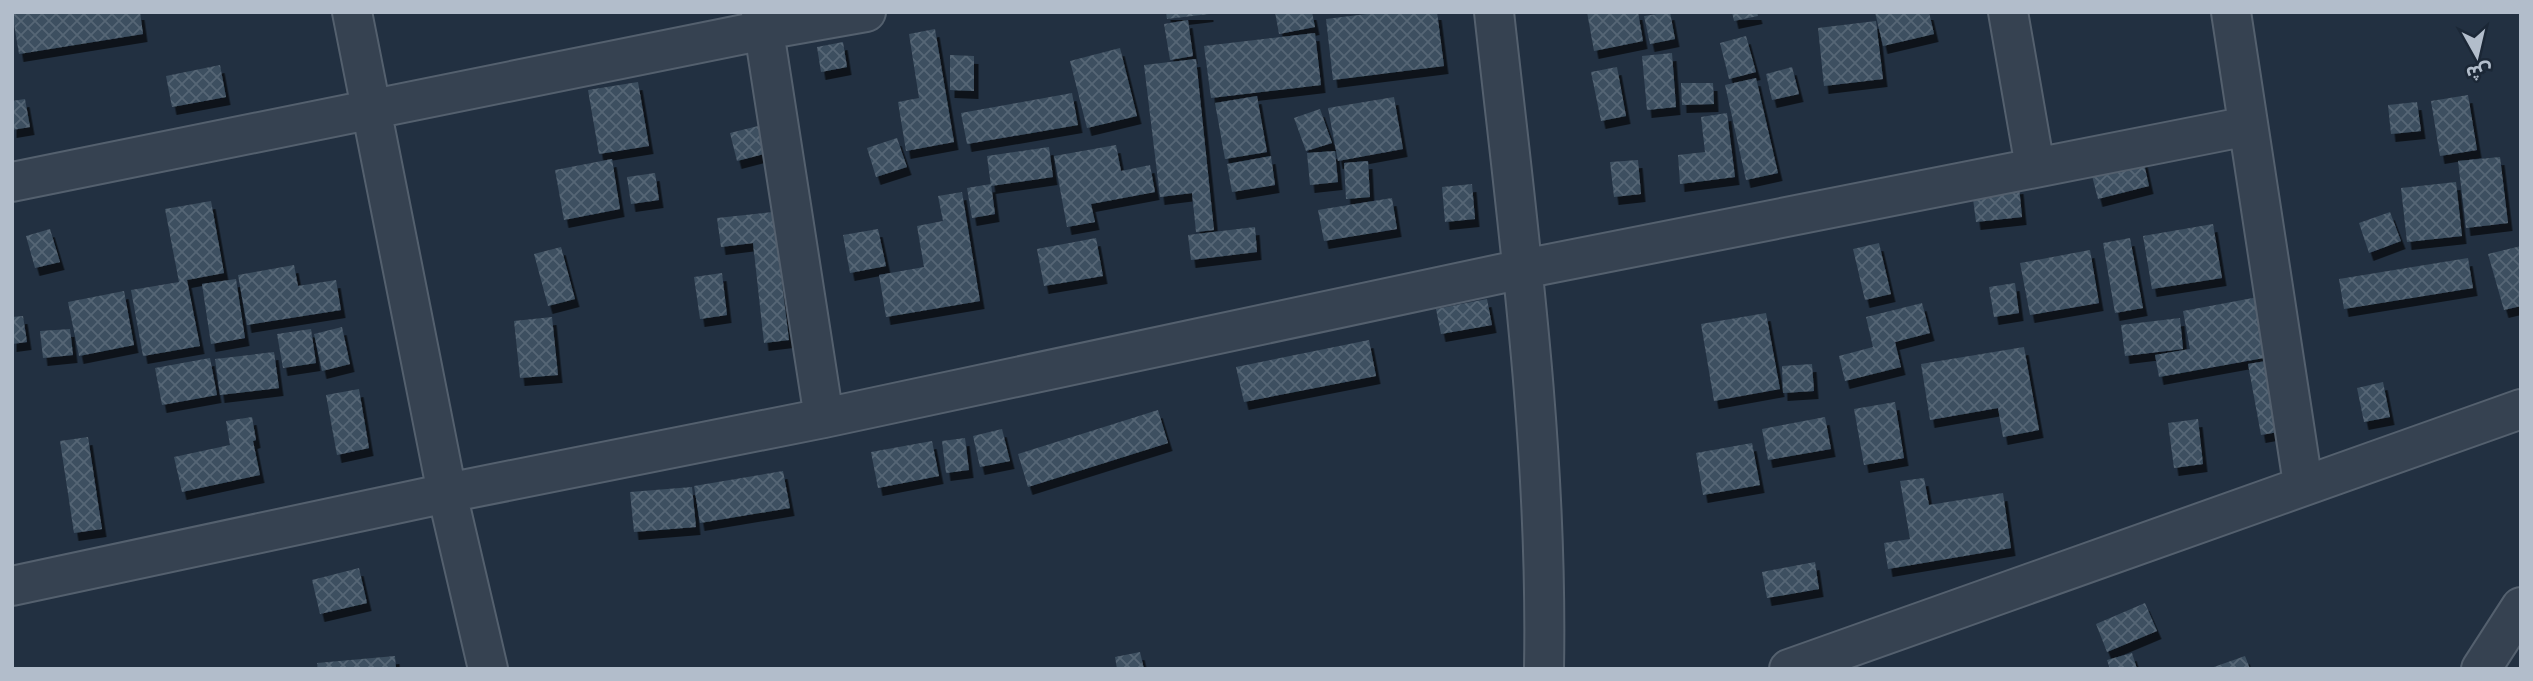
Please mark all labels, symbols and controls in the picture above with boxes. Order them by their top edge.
north arrow [2442,21,2512,91]
text: ش [2465,57,2494,85]

